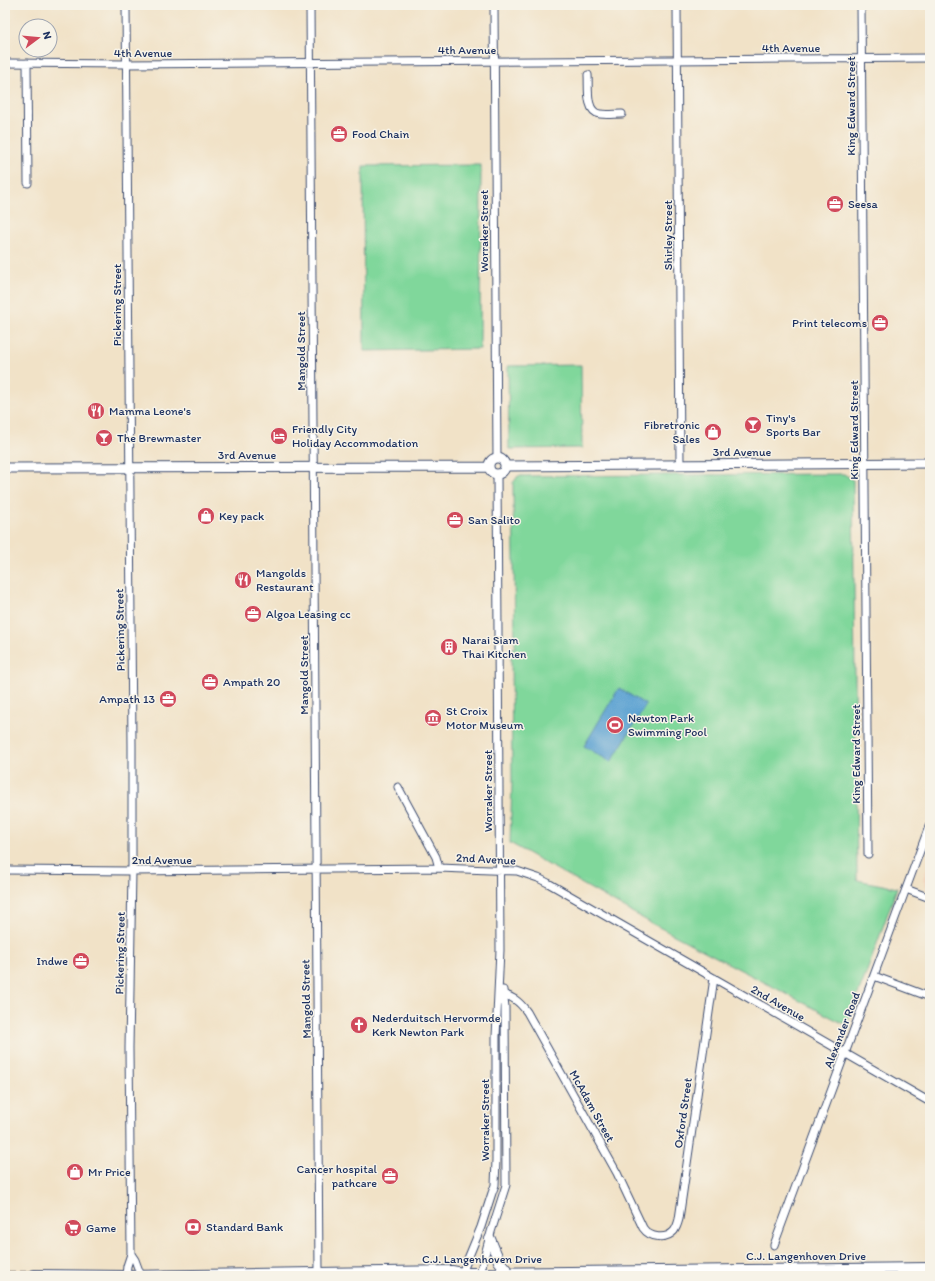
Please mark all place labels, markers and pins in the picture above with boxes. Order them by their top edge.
office icon: Food Chain [329,124,349,144]
place label: Food Chain [352,127,409,141]
office icon: Seesa [825,194,845,214]
place label: Seesa [848,197,879,211]
office icon: Print telecoms [870,313,890,333]
place label: Print telecoms [792,316,867,330]
restaurant icon: Mamma Leone's [86,401,106,421]
place label: Mamma Leone's [109,404,191,418]
place label: Tiny's Sports Bar [766,411,821,439]
bar icon: Tiny's Sports Bar [743,415,763,435]
place label: Fibretronic Sales [644,418,700,446]
place label: Friendly City Holiday Accommodation [292,422,418,450]
shop icon: Fibretronic Sales [703,422,723,442]
hotel icon: Friendly City Holiday Accommodation [269,426,289,446]
bar icon: The Brewmaster [94,428,114,448]
place label: The Brewmaster [117,431,201,445]
shop icon: Key pack [196,506,216,526]
place label: Key pack [219,509,265,523]
office icon: San Salito [445,510,465,530]
place label: San Salito [468,513,520,527]
place label: Mangolds Restaurant [256,566,314,594]
restaurant icon: Mangolds Restaurant [233,570,253,590]
office icon: Algoa Leasing cc [243,604,263,624]
place label: Algoa Leasing cc [266,607,351,621]
place label: Narai Siam Thai Kitchen [462,633,527,661]
building icon: Narai Siam Thai Kitchen [439,637,459,657]
office icon: Ampath 20 [200,672,220,692]
place label: Ampath 20 [223,675,280,689]
office icon: Ampath 13 [158,689,178,709]
place label: Ampath 13 [99,692,155,706]
place label: St Croix Motor Museum [446,704,523,732]
museum icon: St Croix Motor Museum [423,708,443,728]
place label: Newton Park Swimming Pool [628,711,707,739]
sports icon: Newton Park Swimming Pool [605,715,625,735]
office icon: Indwe [71,951,91,971]
place label: Indwe [36,954,68,968]
place label: Nederduitsch Hervormde Kerk Newton Park [372,1011,501,1039]
church icon: Nederduitsch Hervormde Kerk Newton Park [349,1015,369,1035]
shop icon: Mr Price [65,1162,85,1182]
place label: Cancer hospital pathcare [297,1162,378,1190]
place label: Mr Price [88,1165,131,1179]
office icon: Cancer hospital pathcare [380,1166,400,1186]
bank icon: Standard Bank [183,1217,203,1237]
supermarket icon: Game [63,1218,83,1238]
place label: Standard Bank [206,1220,284,1234]
place label: Game [86,1221,117,1235]

